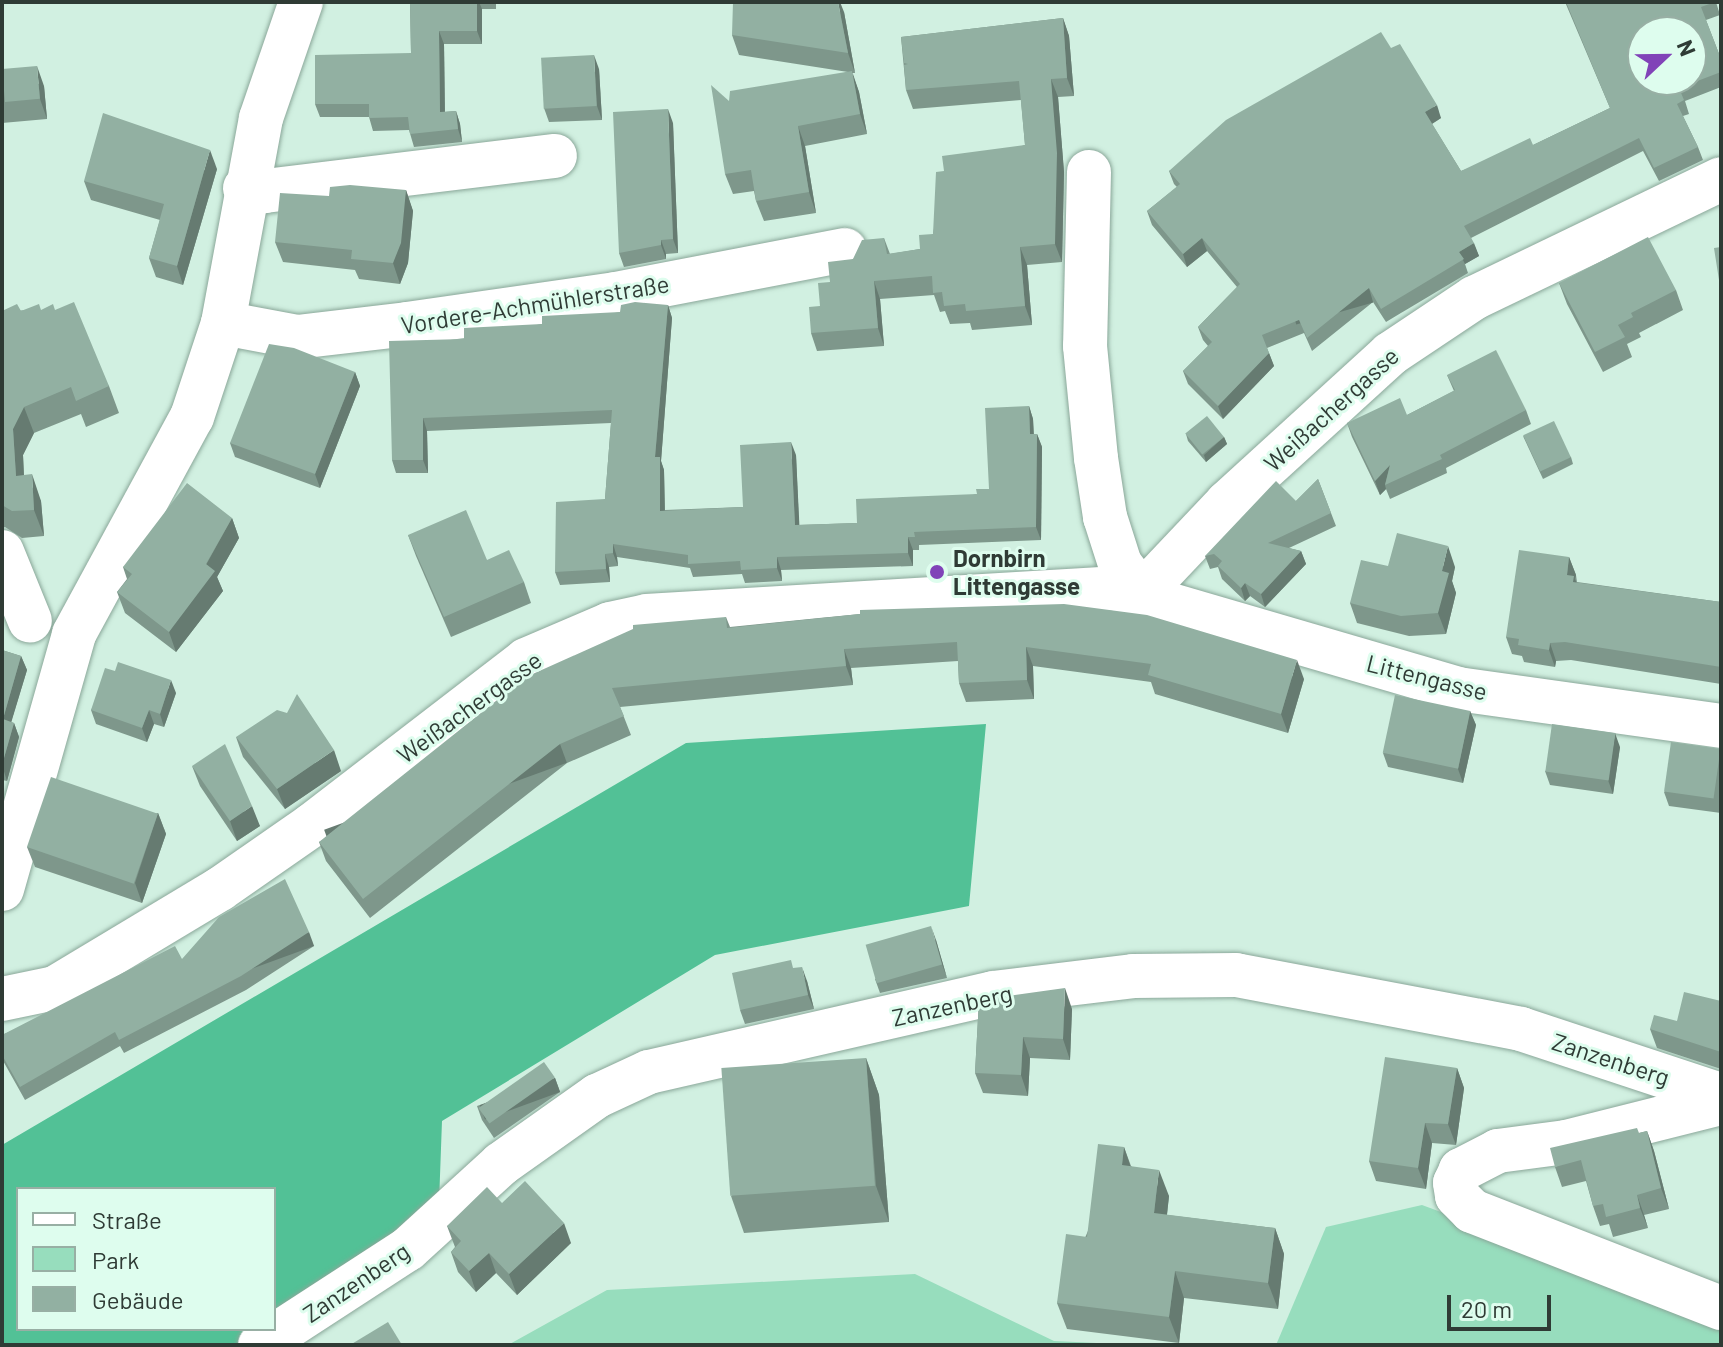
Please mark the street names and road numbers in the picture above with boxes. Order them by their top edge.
street label: Vordere-Achmühlerstraße [399,269,671,339]
street label: Weißachergasse [1258,341,1404,477]
street label: Weißachergasse [391,645,547,769]
street label: Littengasse [1364,648,1490,706]
street label: Zanzenberg [889,978,1015,1032]
street label: Zanzenberg [1549,1026,1673,1092]
street label: Zanzenberg [297,1236,415,1328]

